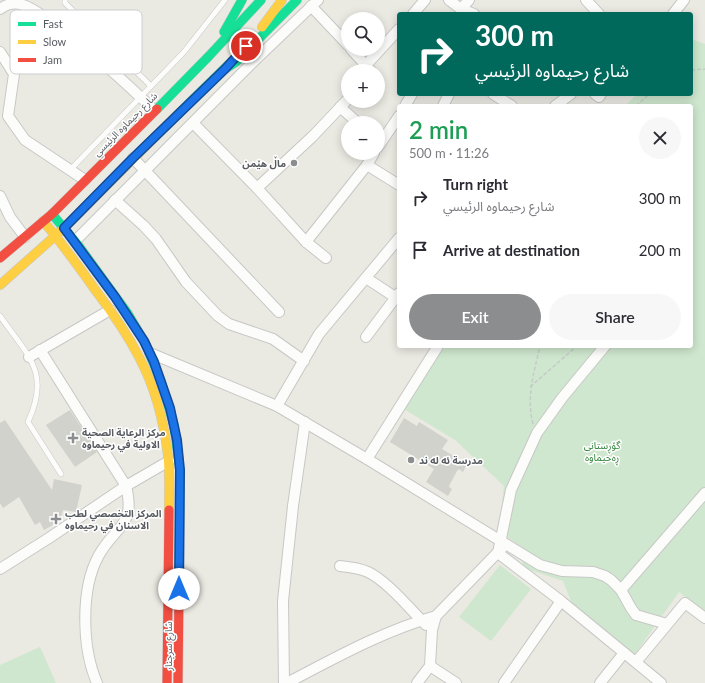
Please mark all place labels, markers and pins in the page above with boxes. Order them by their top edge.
pin [229,29,263,63]
place label: ماڵ هێمن [242,156,286,170]
marker: ماڵ هێمن [289,158,299,168]
place label: مركز الرعاية الصحیة الاولية في رحيماوه [82,426,166,453]
marker: مركز الرعاية الصحیة الاولية في رحيماوه [67,432,79,444]
place label: مدرسة ئه له ند [419,454,483,467]
marker: مدرسة ئه له ند [406,455,416,465]
place label: المركز التخصصي لطب الاسنان في رحيماوه [65,507,162,534]
marker: المركز التخصصي لطب الاسنان في رحيماوه [50,513,62,525]

